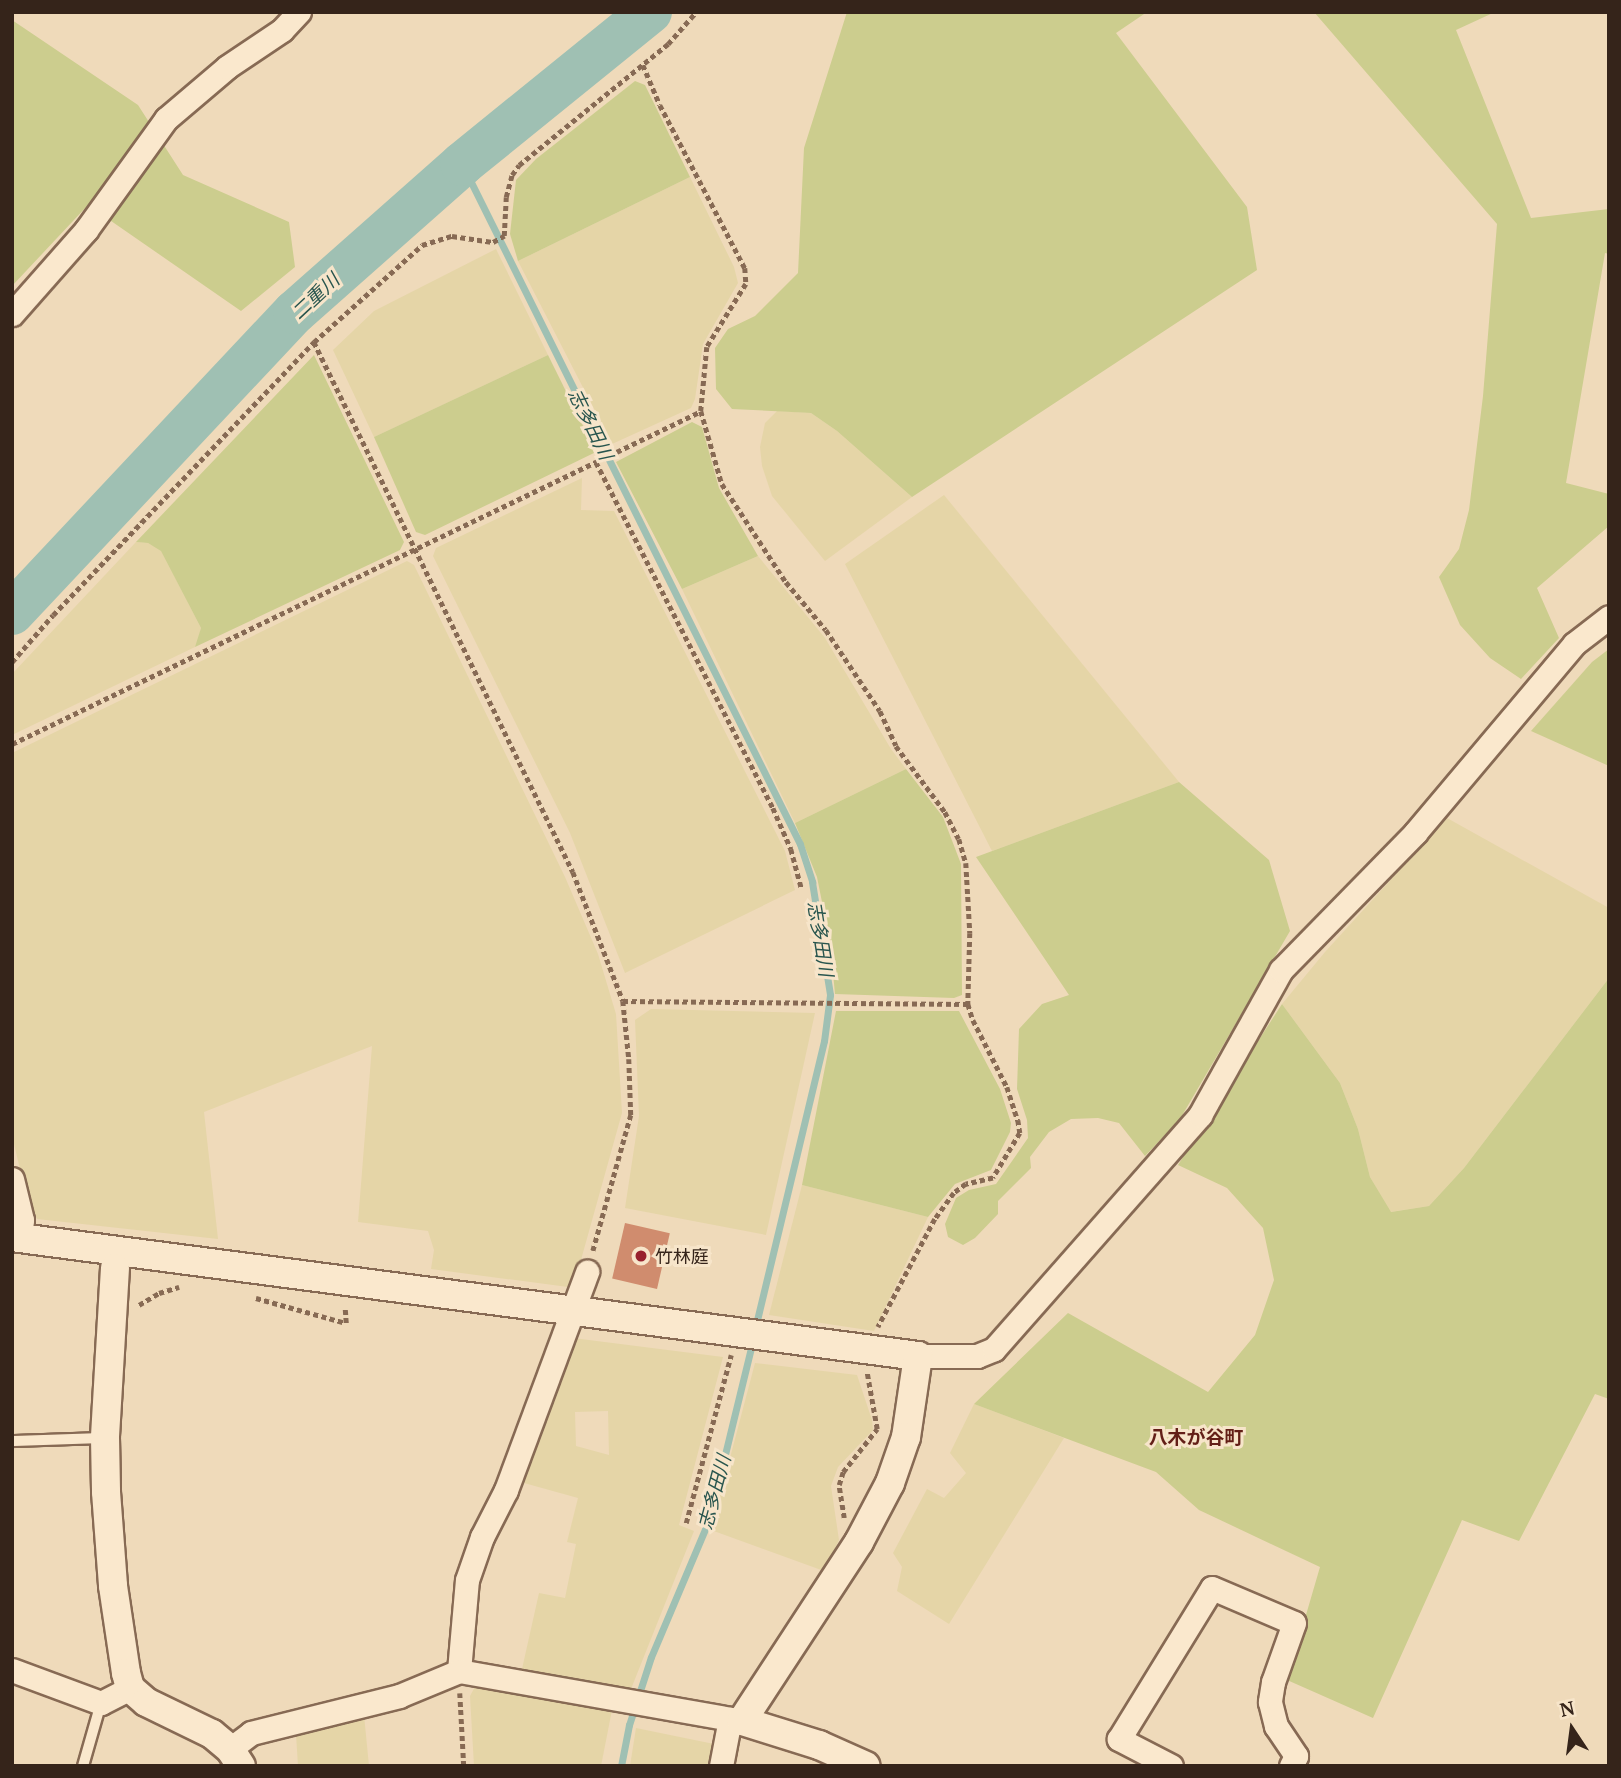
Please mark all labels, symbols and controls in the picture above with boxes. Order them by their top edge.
water label: 二重川 [286,268,344,324]
water label: 志多田川 [564,385,618,463]
water label: 志多田川 [804,900,838,978]
place label: 竹林庭 [655,1245,709,1267]
marker: 竹林庭 [633,1248,649,1264]
district label: 八木が谷町 [1149,1426,1243,1448]
water label: 志多田川 [693,1452,735,1532]
north arrow [1537,1694,1607,1764]
text: N [1557,1694,1577,1722]

